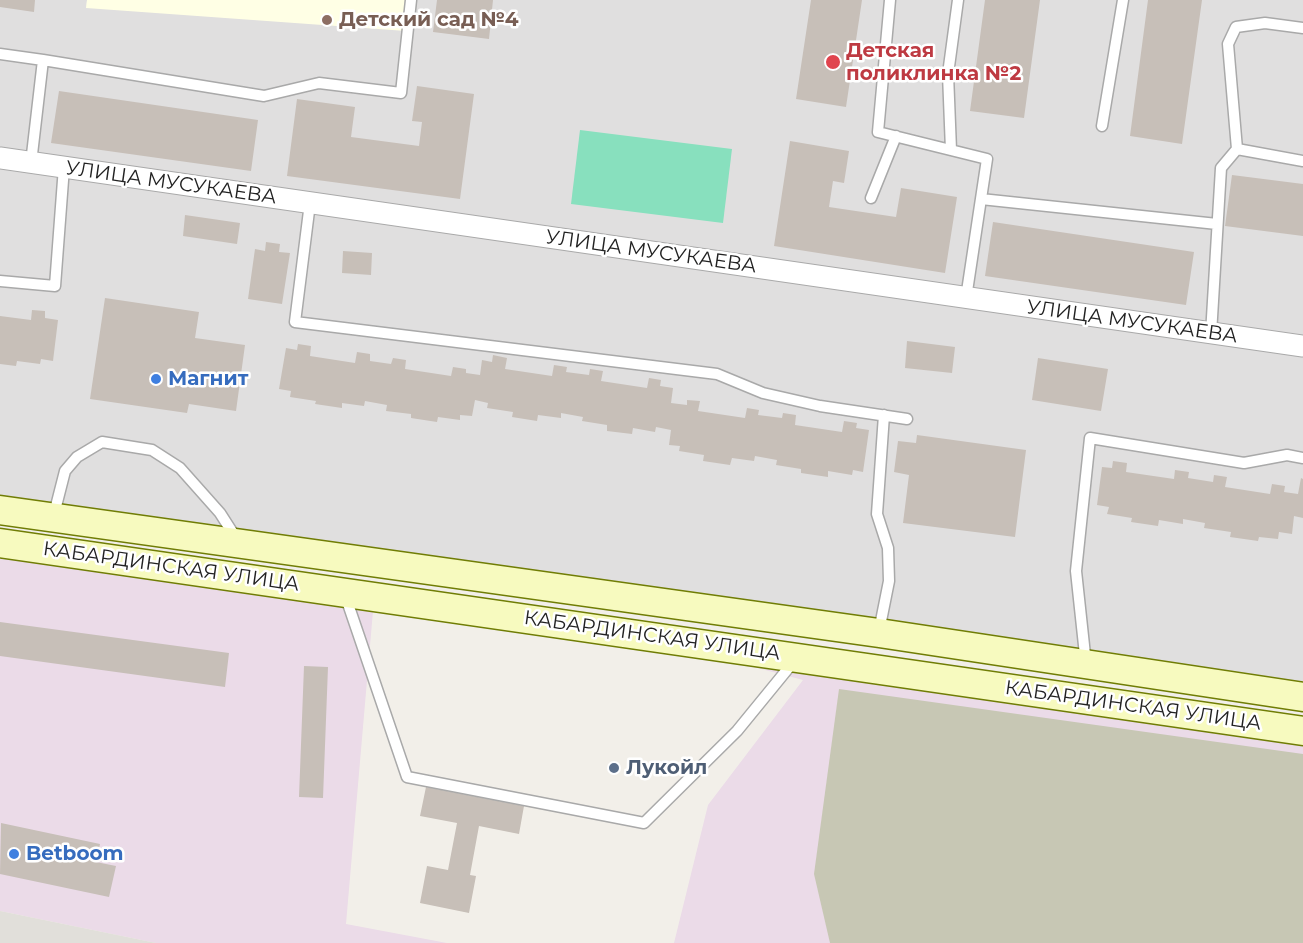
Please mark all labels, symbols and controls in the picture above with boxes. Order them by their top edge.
place label: Детский сад №4 [339,8,518,32]
marker: Детский сад №4 [320,13,334,27]
place label: Детская поликлинка №2 [846,39,1021,86]
marker: Детская поликлинка №2 [824,53,842,71]
street label: УЛИЦА МУСУКАЕВА [64,156,278,210]
street label: УЛИЦА МУСУКАЕВА [544,225,758,279]
street label: УЛИЦА МУСУКАЕВА [1025,295,1239,349]
place label: Магнит [168,367,248,391]
marker: Магнит [149,372,163,386]
street label: КАБАРДИНСКАЯ УЛИЦА [41,537,301,597]
street label: КАБАРДИНСКАЯ УЛИЦА [522,606,782,666]
street label: КАБАРДИНСКАЯ УЛИЦА [1003,676,1263,736]
place label: Лукойл [626,756,707,780]
marker: Лукойл [607,761,621,775]
place label: Betboom [26,842,124,866]
marker: Betboom [7,847,21,861]

